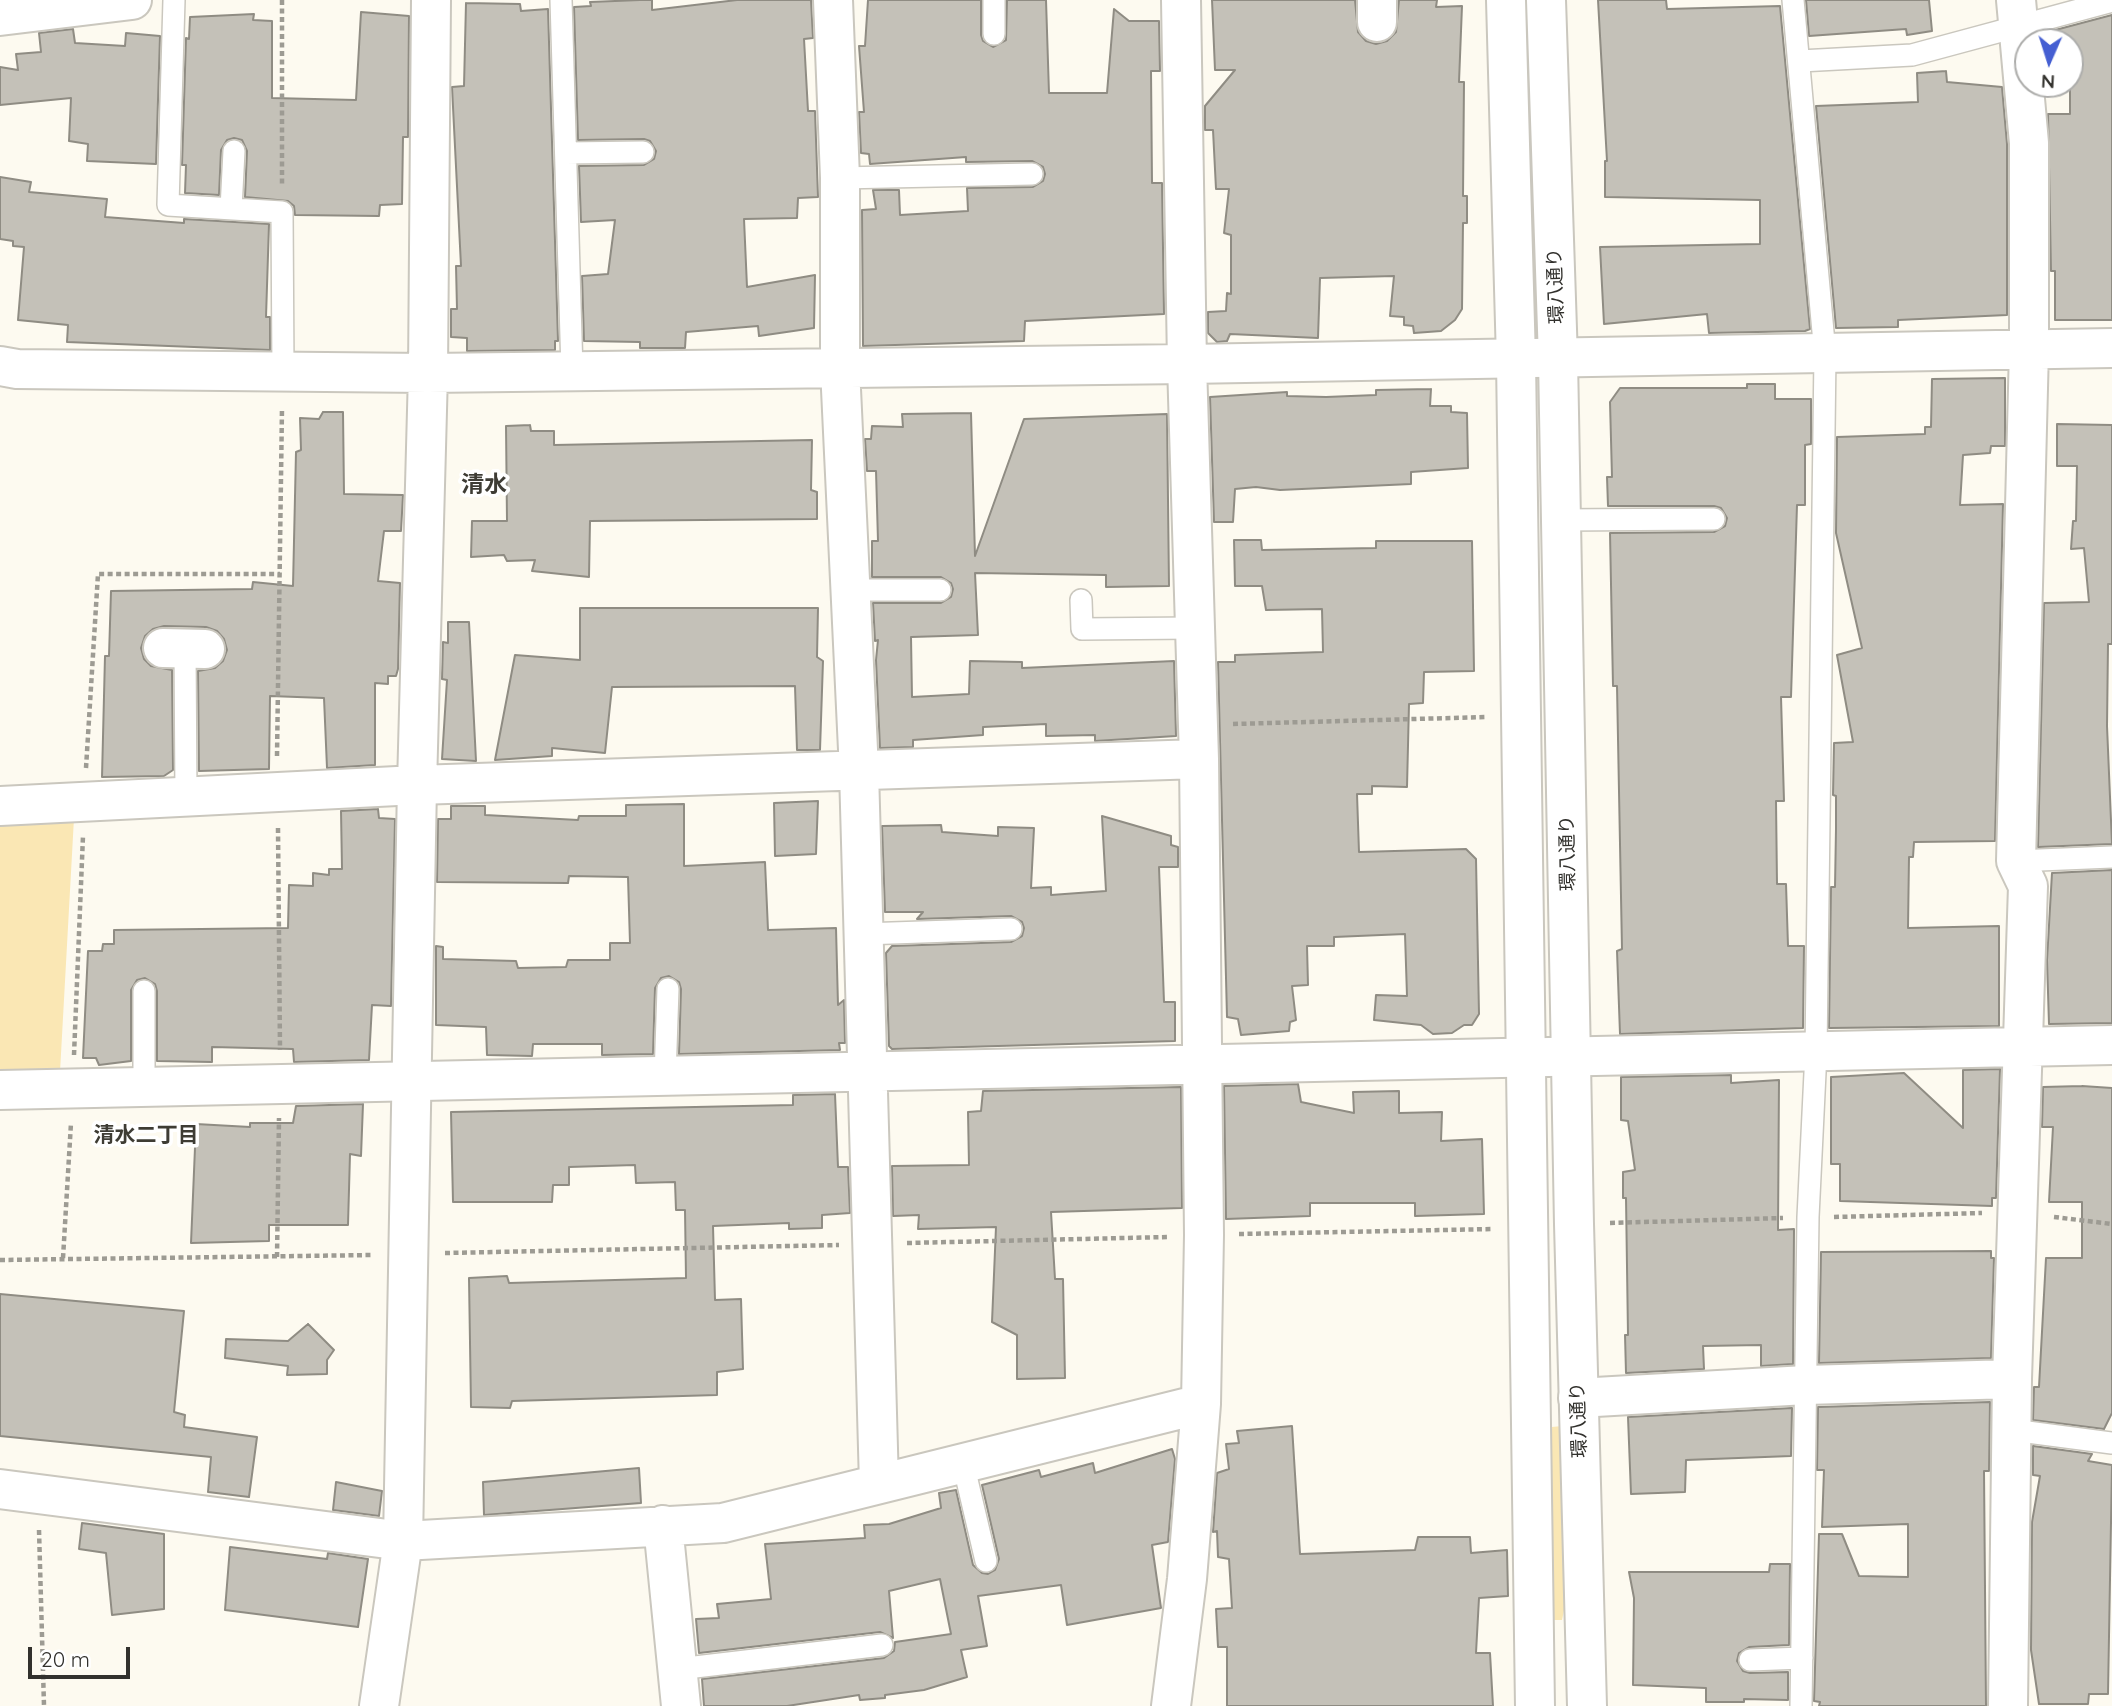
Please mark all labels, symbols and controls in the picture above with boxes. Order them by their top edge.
north arrow [2014,28,2084,98]
text: N [2040,70,2056,94]
street label: 環八通り [1543,248,1569,324]
district label: 清水 [461,471,507,499]
street label: 環八通り [1556,815,1580,891]
district label: 清水二丁目 [94,1123,198,1149]
street label: 環八通り [1566,1382,1592,1458]
scale bar [32,1632,133,1676]
text: 20 m [41,1646,90,1672]

